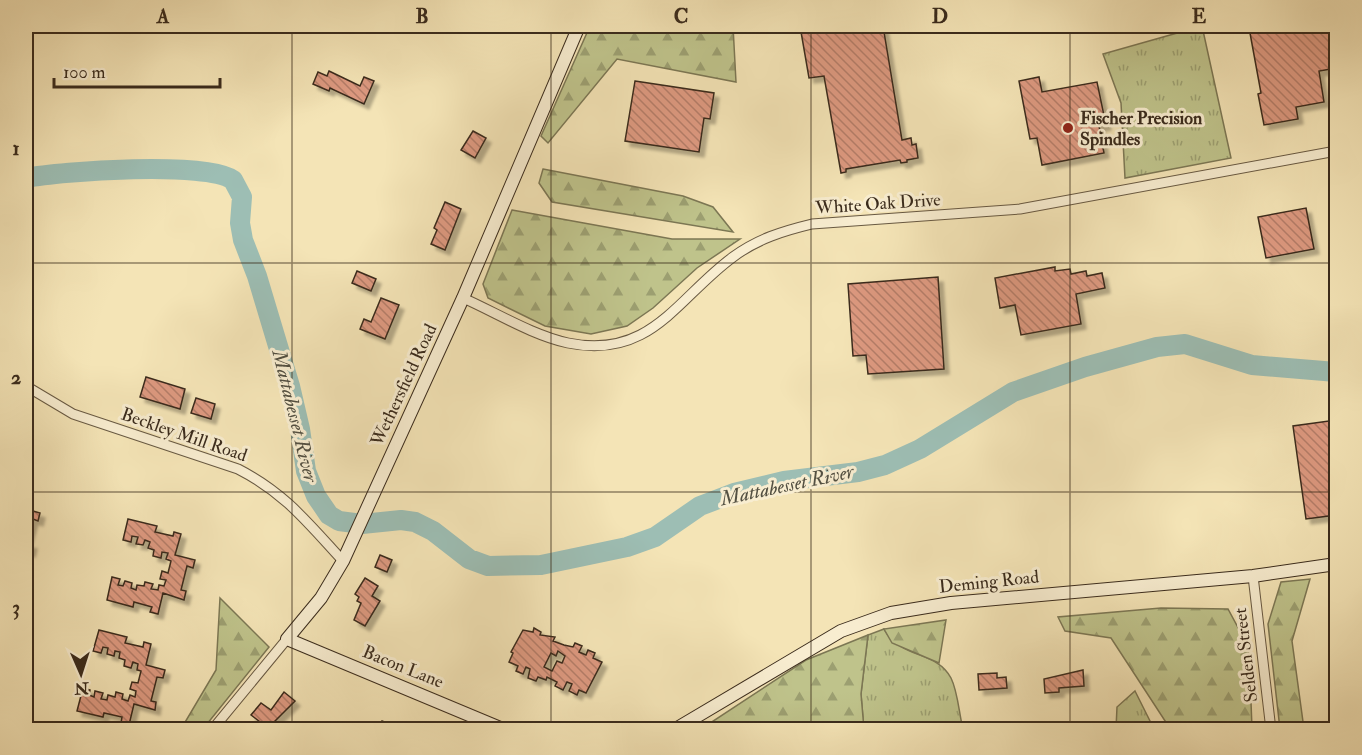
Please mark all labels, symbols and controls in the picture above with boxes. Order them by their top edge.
text: A [156,4,170,29]
text: B [415,4,429,29]
text: C [674,4,688,29]
text: D [932,4,948,29]
text: E [1192,4,1207,29]
scale bar [54,51,220,89]
text: 100 m [63,61,106,84]
place label: Fischer Precision Spindles [1080,107,1203,151]
marker: Fischer Precision Spindles [1061,121,1075,135]
text: 1 [12,136,20,161]
street label: White Oak Drive [814,188,942,220]
street label: Wethersfield Road [365,320,442,451]
water label: Mattabesset River [266,346,324,486]
text: 2 [11,365,21,390]
street label: Beckley Mill Road [118,403,250,467]
water label: Mattabesset River [717,458,857,512]
street label: Deming Road [938,565,1040,599]
text: 3 [12,595,20,620]
street label: Selden Street [1229,606,1263,704]
street label: Bacon Lane [359,640,447,694]
north arrow [51,644,111,704]
text: N [73,678,90,698]

